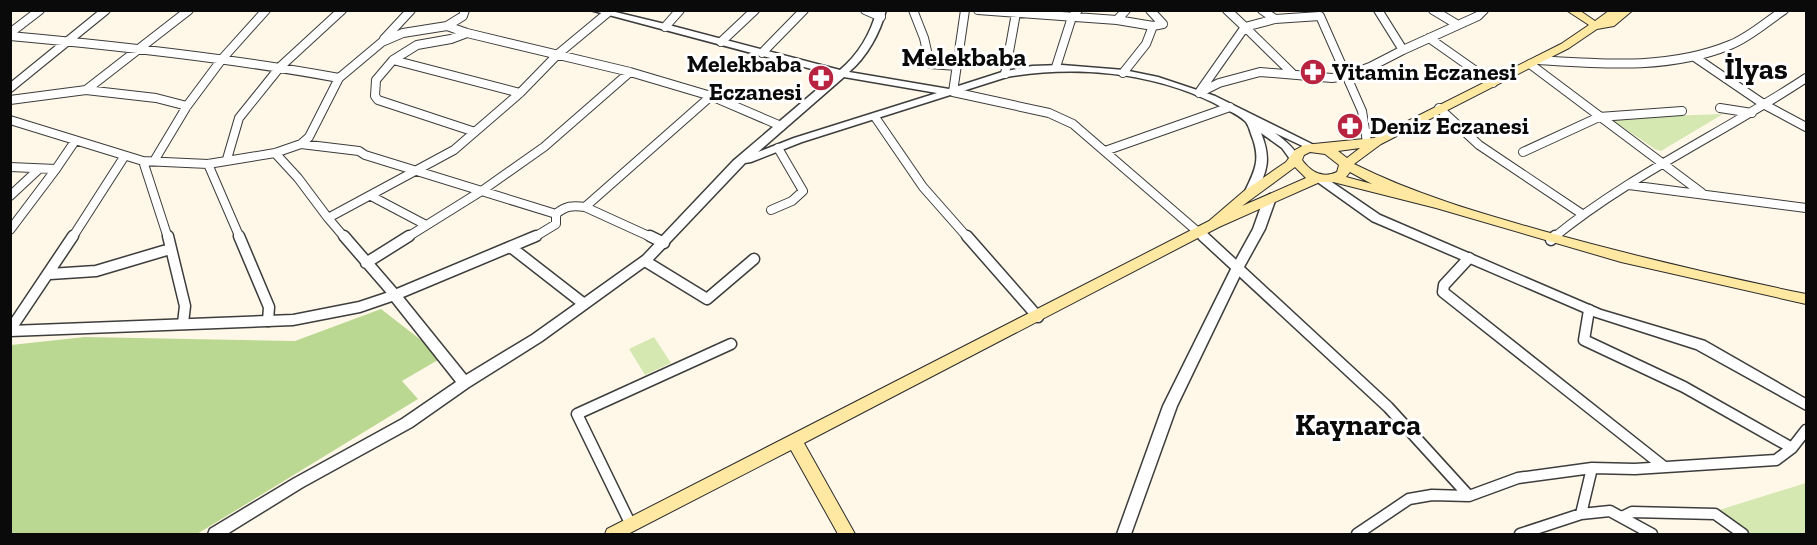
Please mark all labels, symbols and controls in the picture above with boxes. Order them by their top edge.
district label: Melekbaba [902,41,1026,73]
place label: Melekbaba Eczanesi [687,49,802,106]
district label: İlyas [1724,51,1788,87]
pharmacy icon: Vitamin Eczanesi [1298,57,1328,87]
place label: Vitamin Eczanesi [1332,57,1517,86]
pharmacy icon: Melekbaba Eczanesi [806,63,836,93]
pharmacy icon: Deniz Eczanesi [1335,111,1365,141]
place label: Deniz Eczanesi [1370,111,1529,140]
district label: Kaynarca [1295,407,1421,443]

